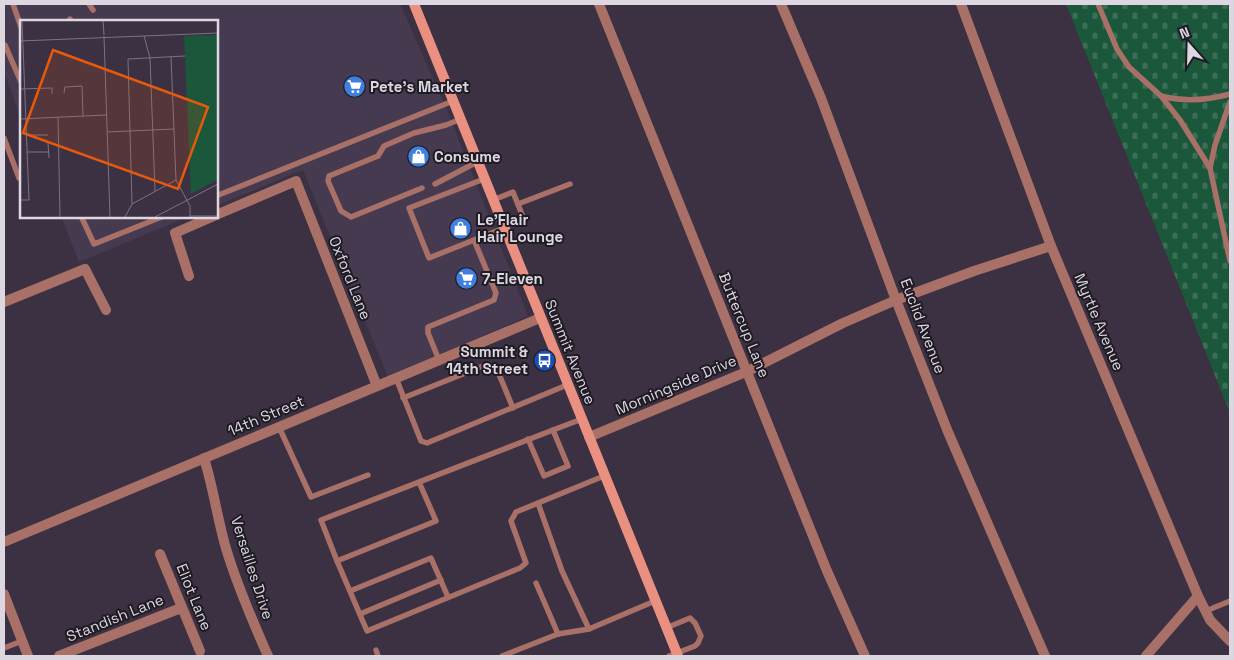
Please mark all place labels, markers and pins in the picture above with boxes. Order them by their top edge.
supermarket icon: Pete's Market [342,75,366,99]
place label: Pete's Market [370,77,469,96]
shop icon: Consume [406,145,430,169]
place label: Consume [434,147,501,166]
place label: Le’Flair Hair Lounge [477,210,564,246]
shop icon: Le’Flair Hair Lounge [449,217,473,241]
supermarket icon: 7-Eleven [454,267,478,291]
place label: 7-Eleven [482,269,543,288]
place label: Summit & 14th Street [446,342,528,378]
bus stop icon: Summit & 14th Street [532,349,556,373]

